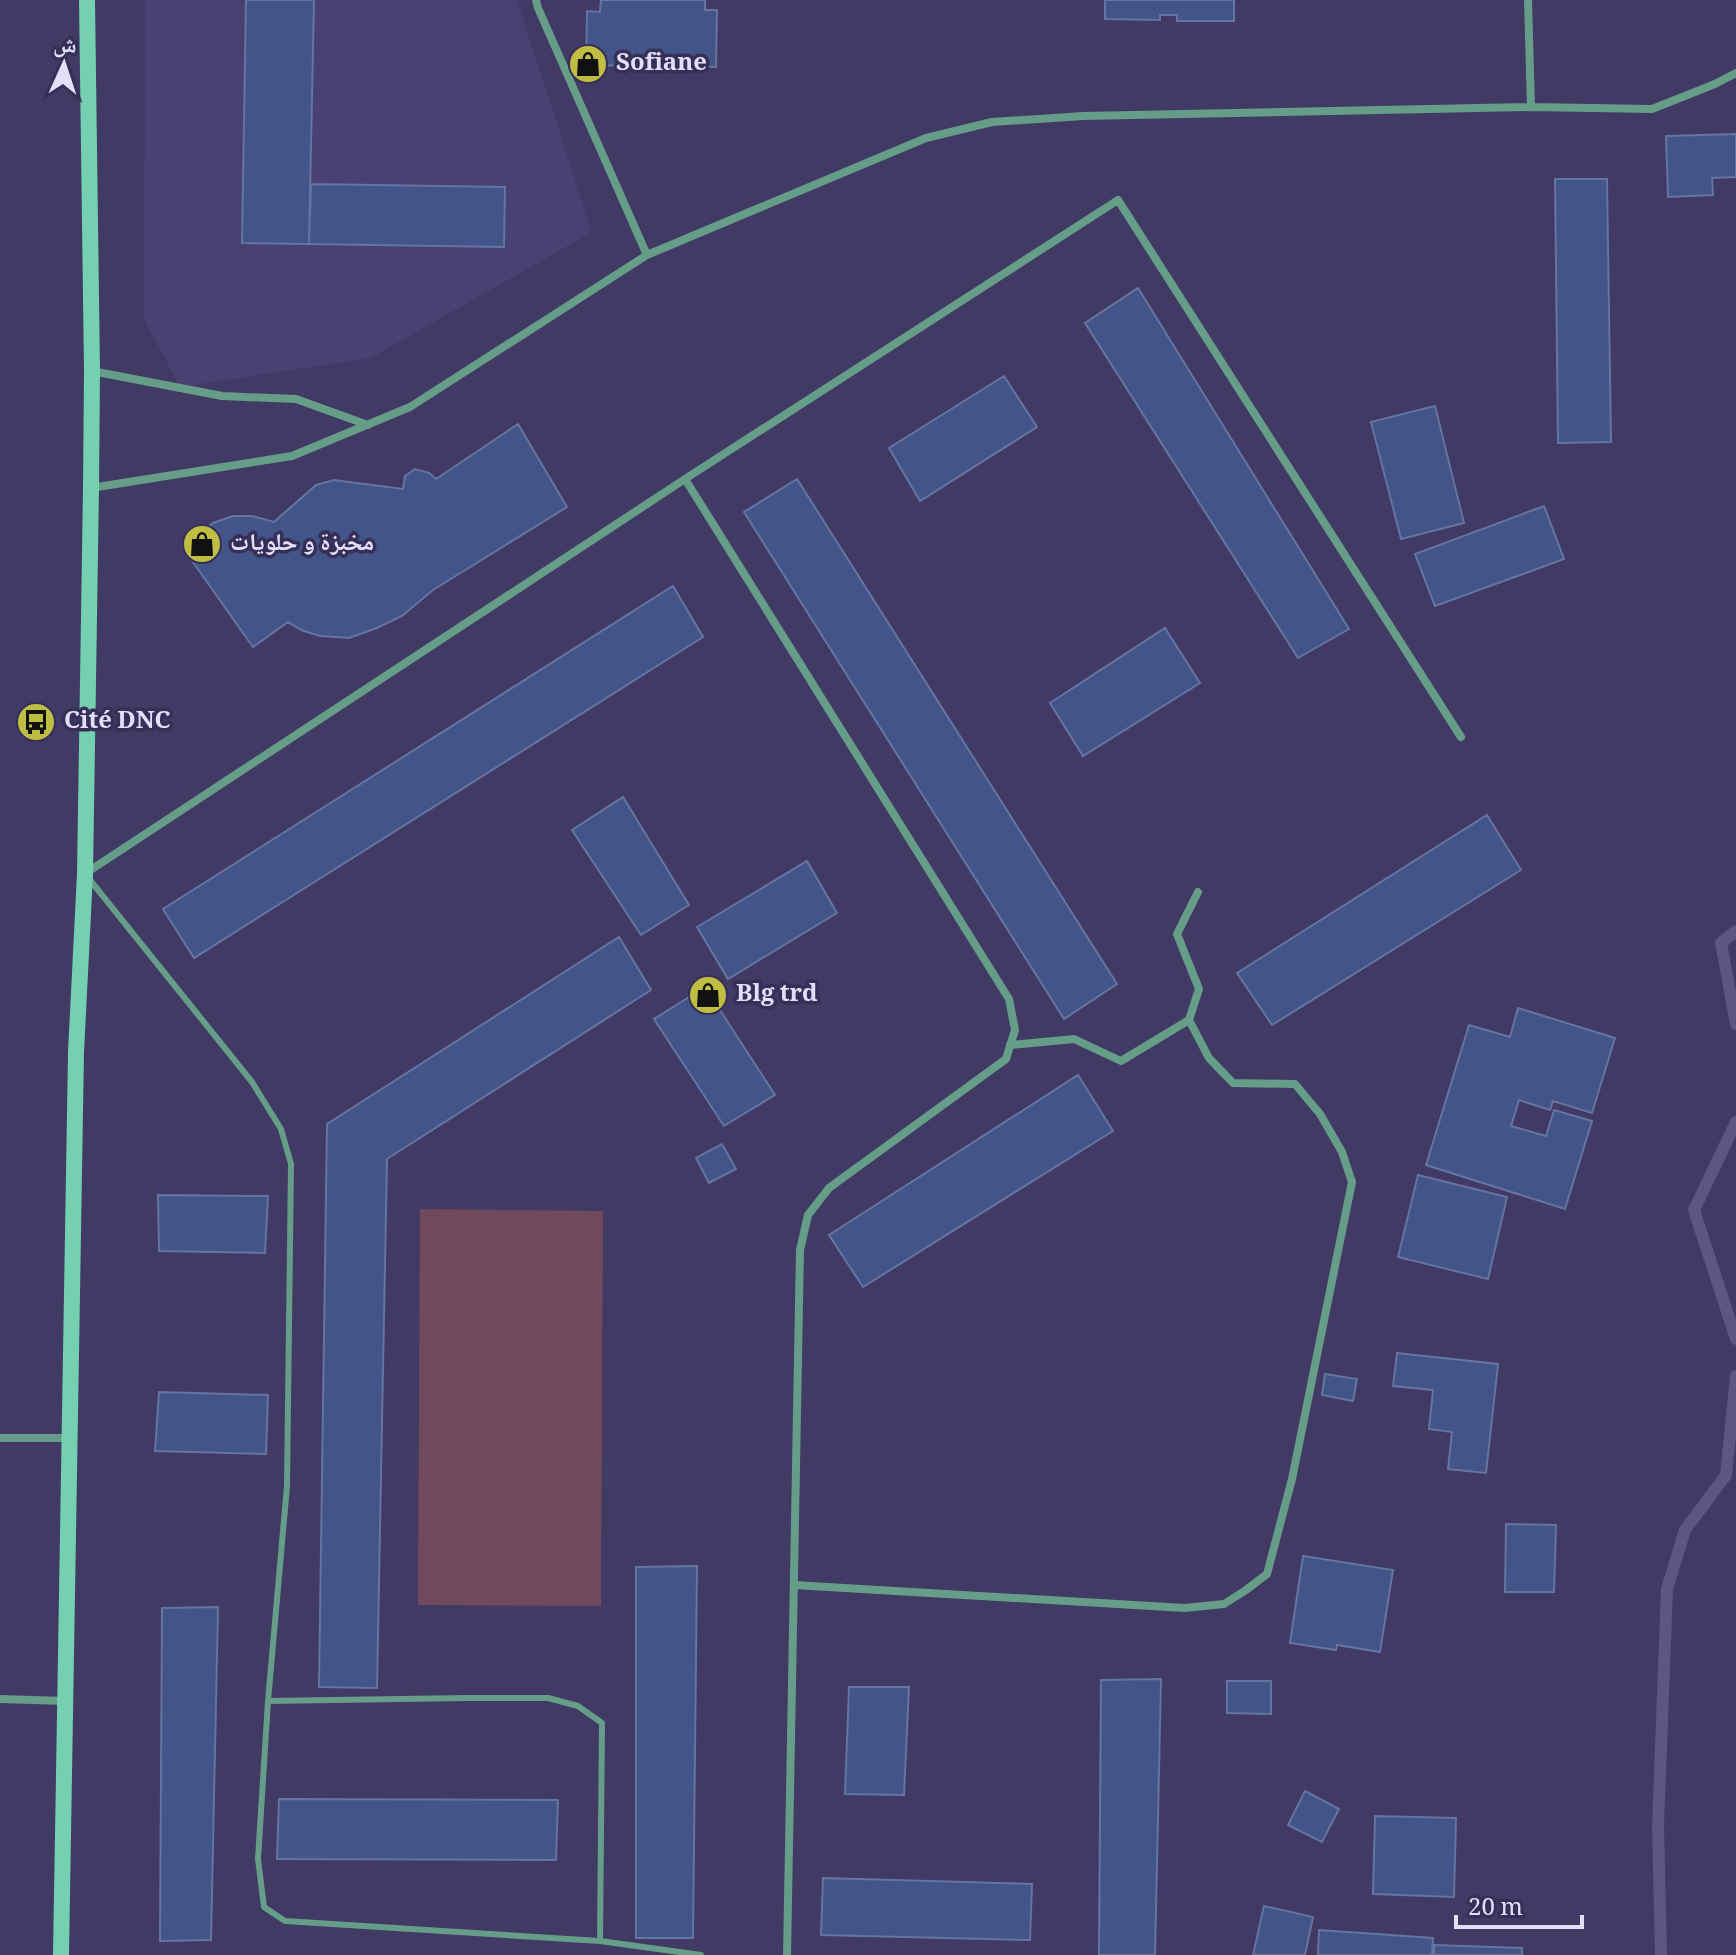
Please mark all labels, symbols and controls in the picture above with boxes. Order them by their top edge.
north arrow [24,24,104,104]
text: ش [52,27,78,67]
shop icon: Sofiane [567,43,609,85]
place label: Sofiane [616,44,707,85]
shop icon: مخبزة و حلويات [181,523,223,565]
place label: مخبزة و حلويات [230,524,374,565]
bus stop icon: Cité DNC [15,701,57,743]
place label: Cité DNC [64,702,171,743]
shop icon: Blg trd [687,974,729,1016]
place label: Blg trd [736,975,818,1016]
scale bar [1456,1879,1582,1929]
text: 20 m [1468,1889,1523,1930]

